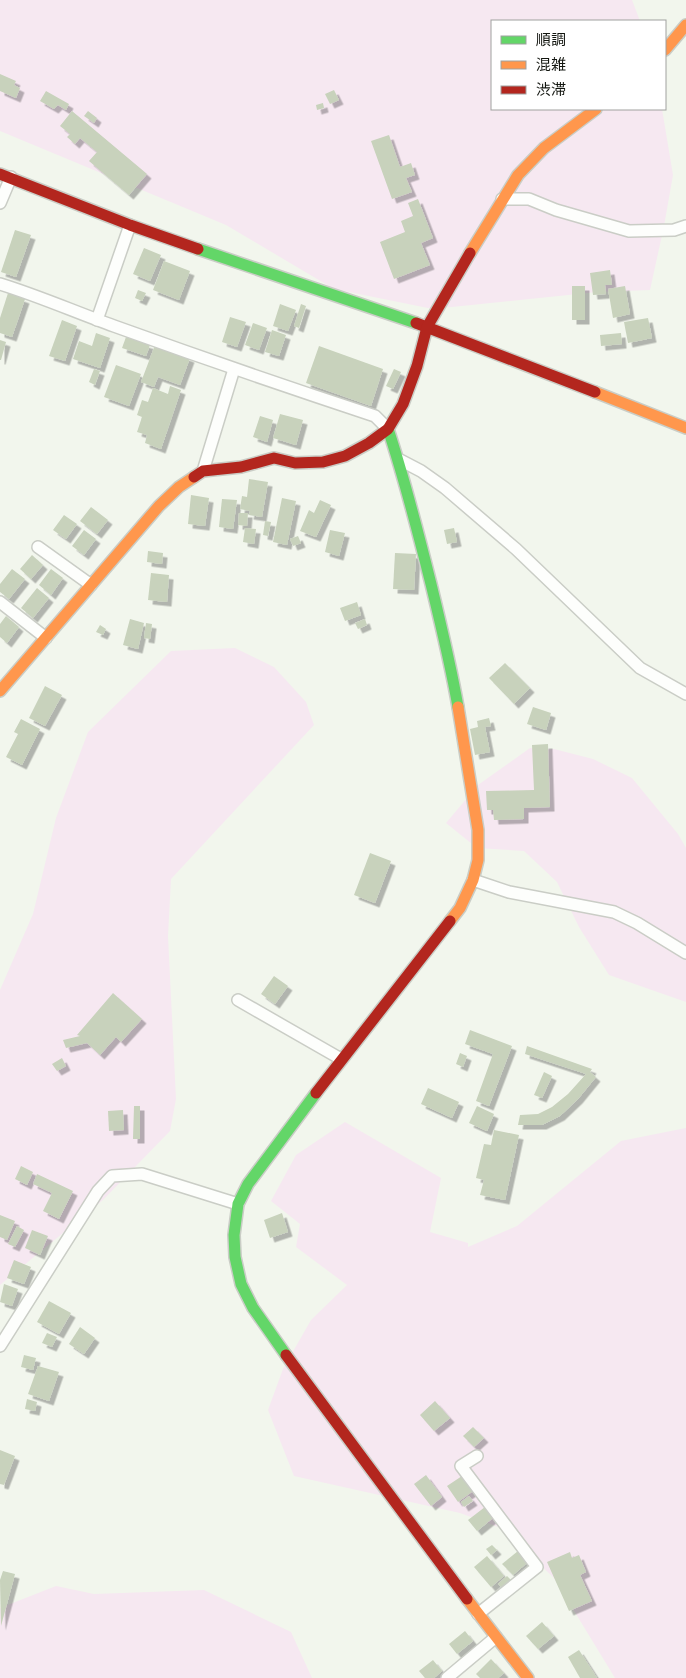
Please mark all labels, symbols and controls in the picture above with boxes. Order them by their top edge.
legend [491,20,666,110]
text: 順調 [536,31,566,49]
text: 混雑 [536,56,566,74]
text: 渋滞 [536,81,566,99]

